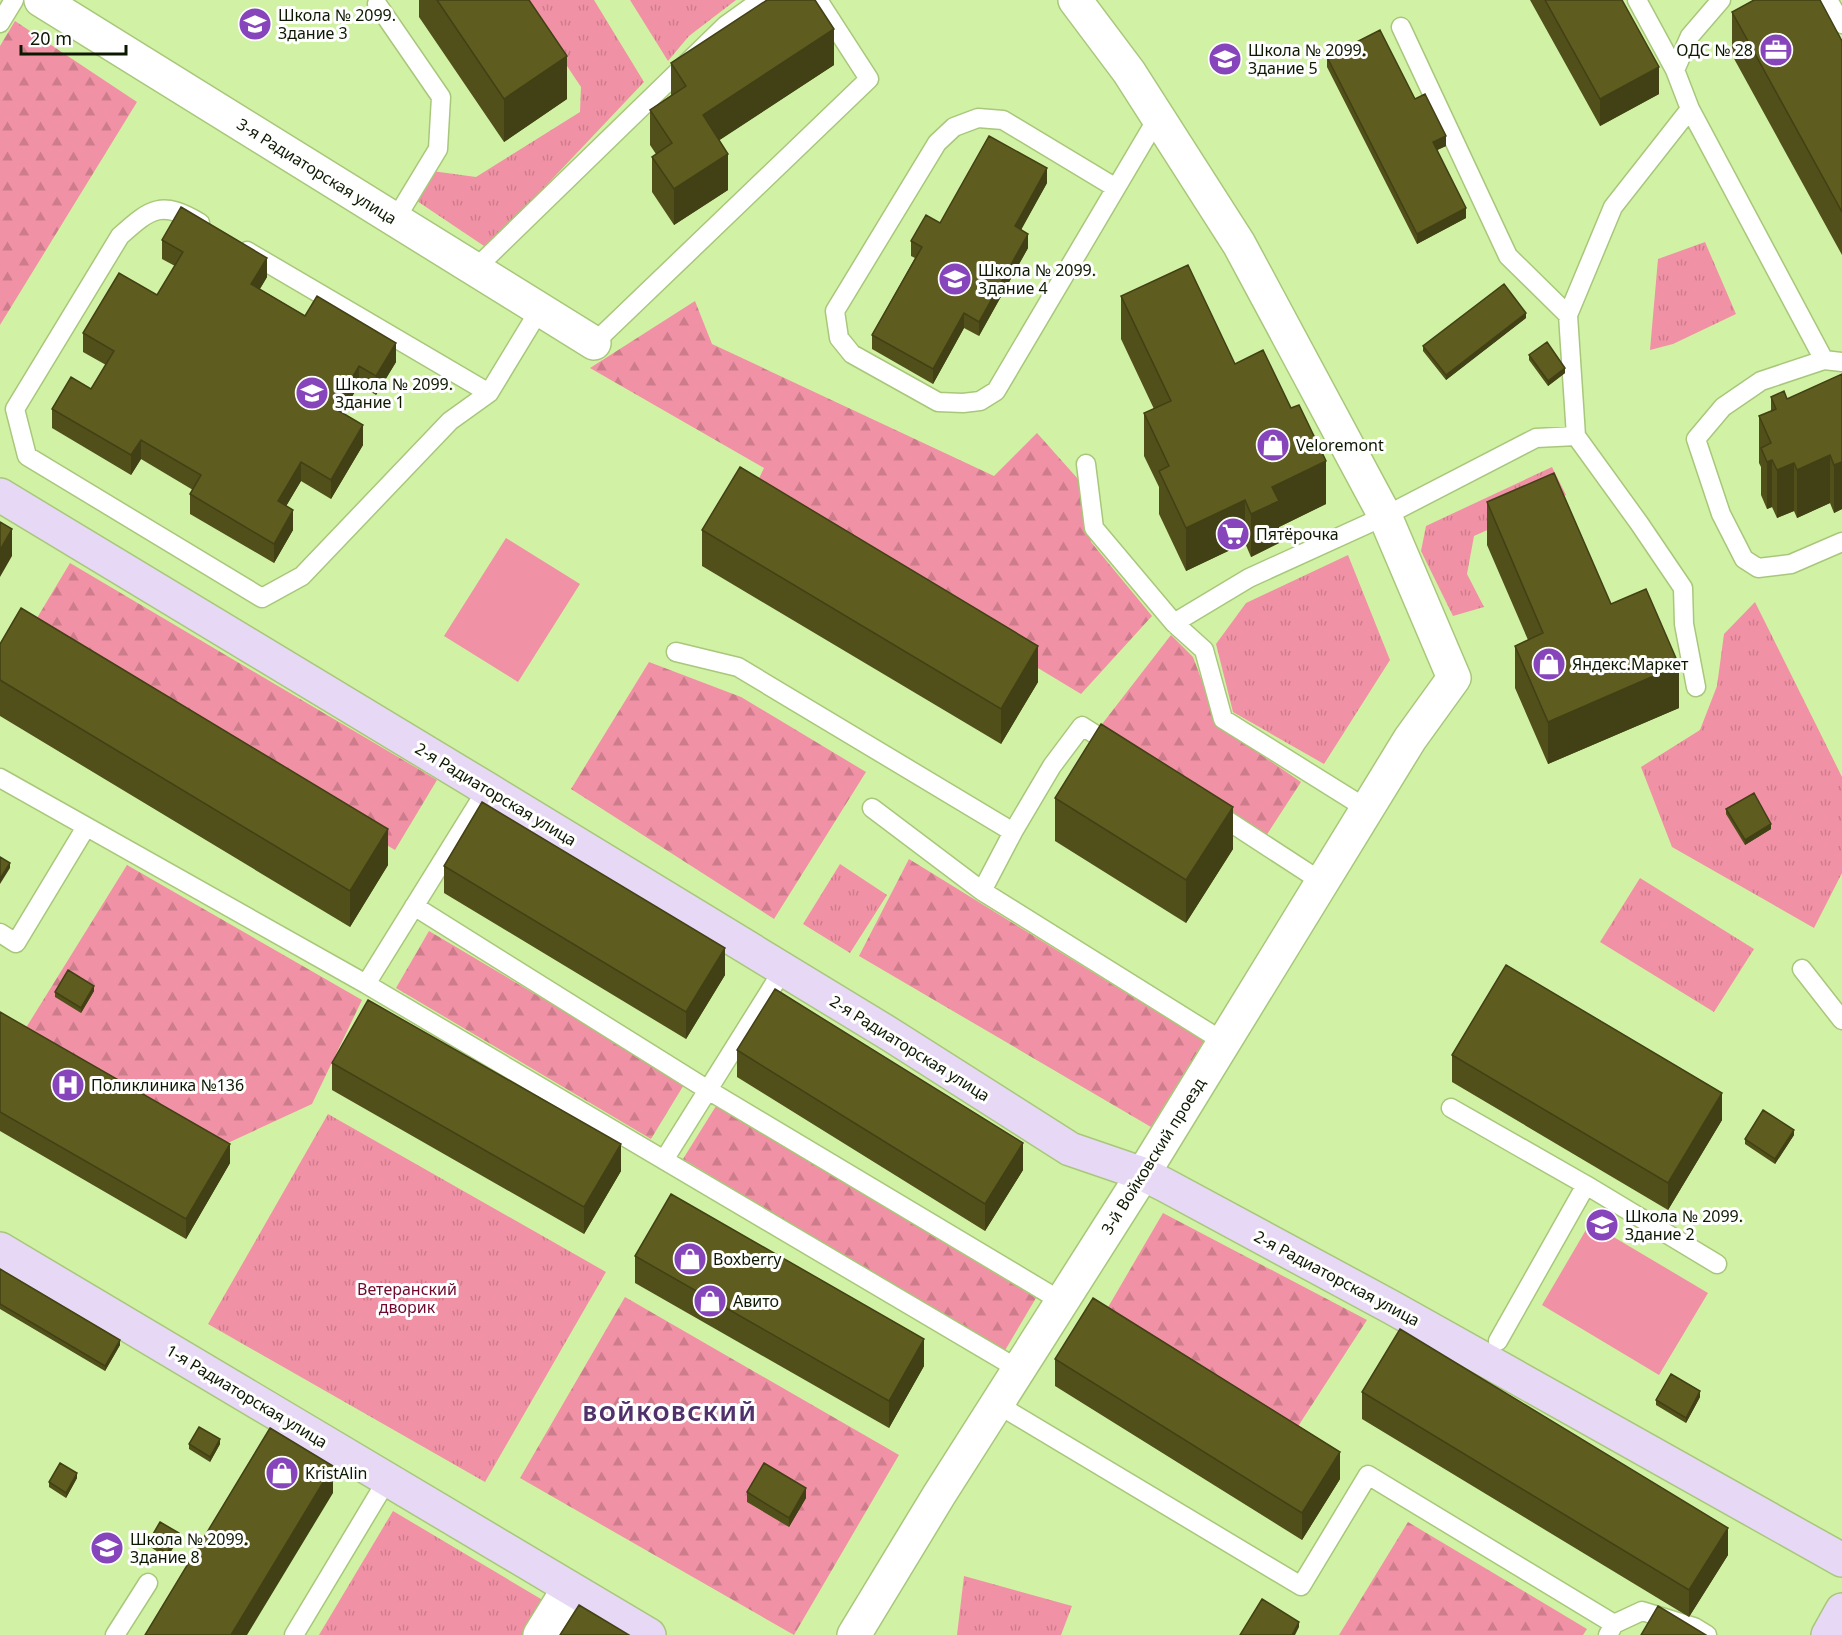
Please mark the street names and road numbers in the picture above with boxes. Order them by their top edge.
street label: 3-я Радиаторская улица [233,113,401,229]
street label: 2-я Радиаторская улица [411,737,581,851]
street label: 2-я Радиаторская улица [826,990,994,1106]
street label: 3-й Войковский проезд [1096,1073,1210,1238]
street label: 2-я Радиаторская улица [1250,1225,1424,1331]
street label: 1-я Радиаторская улица [162,1339,332,1453]

